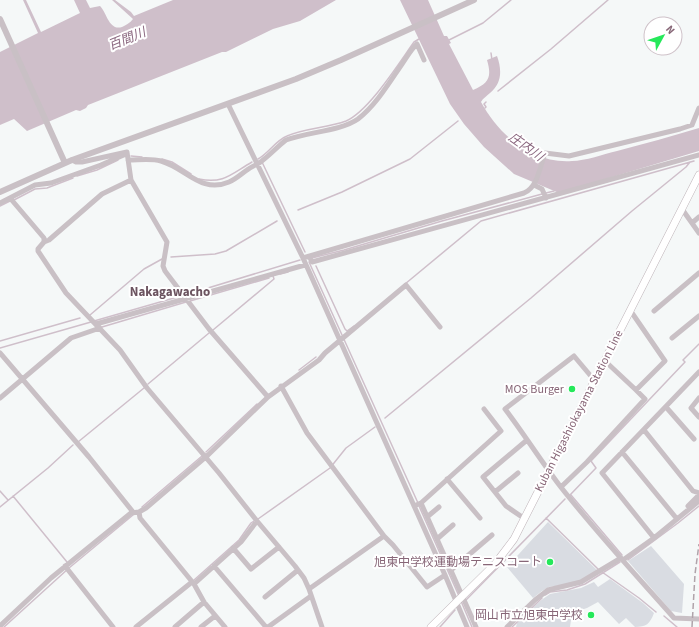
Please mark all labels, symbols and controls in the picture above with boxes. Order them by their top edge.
north arrow [643,16,683,56]
text: N [662,22,678,38]
water label: 百間川 [106,23,150,55]
water label: 庄内川 [505,128,549,167]
district label: Nakagawacho [130,283,210,301]
street label: Kuban Higashiokayama Station Line [531,327,627,495]
place label: MOS Burger [505,381,565,398]
marker: MOS Burger [567,384,577,394]
place label: 旭東中学校運動場テニスコート [374,554,542,571]
marker: 旭東中学校運動場テニスコート [545,557,555,567]
place label: 岡山市立旭東中学校 [475,607,583,624]
marker: 岡山市立旭東中学校 [586,610,596,620]

